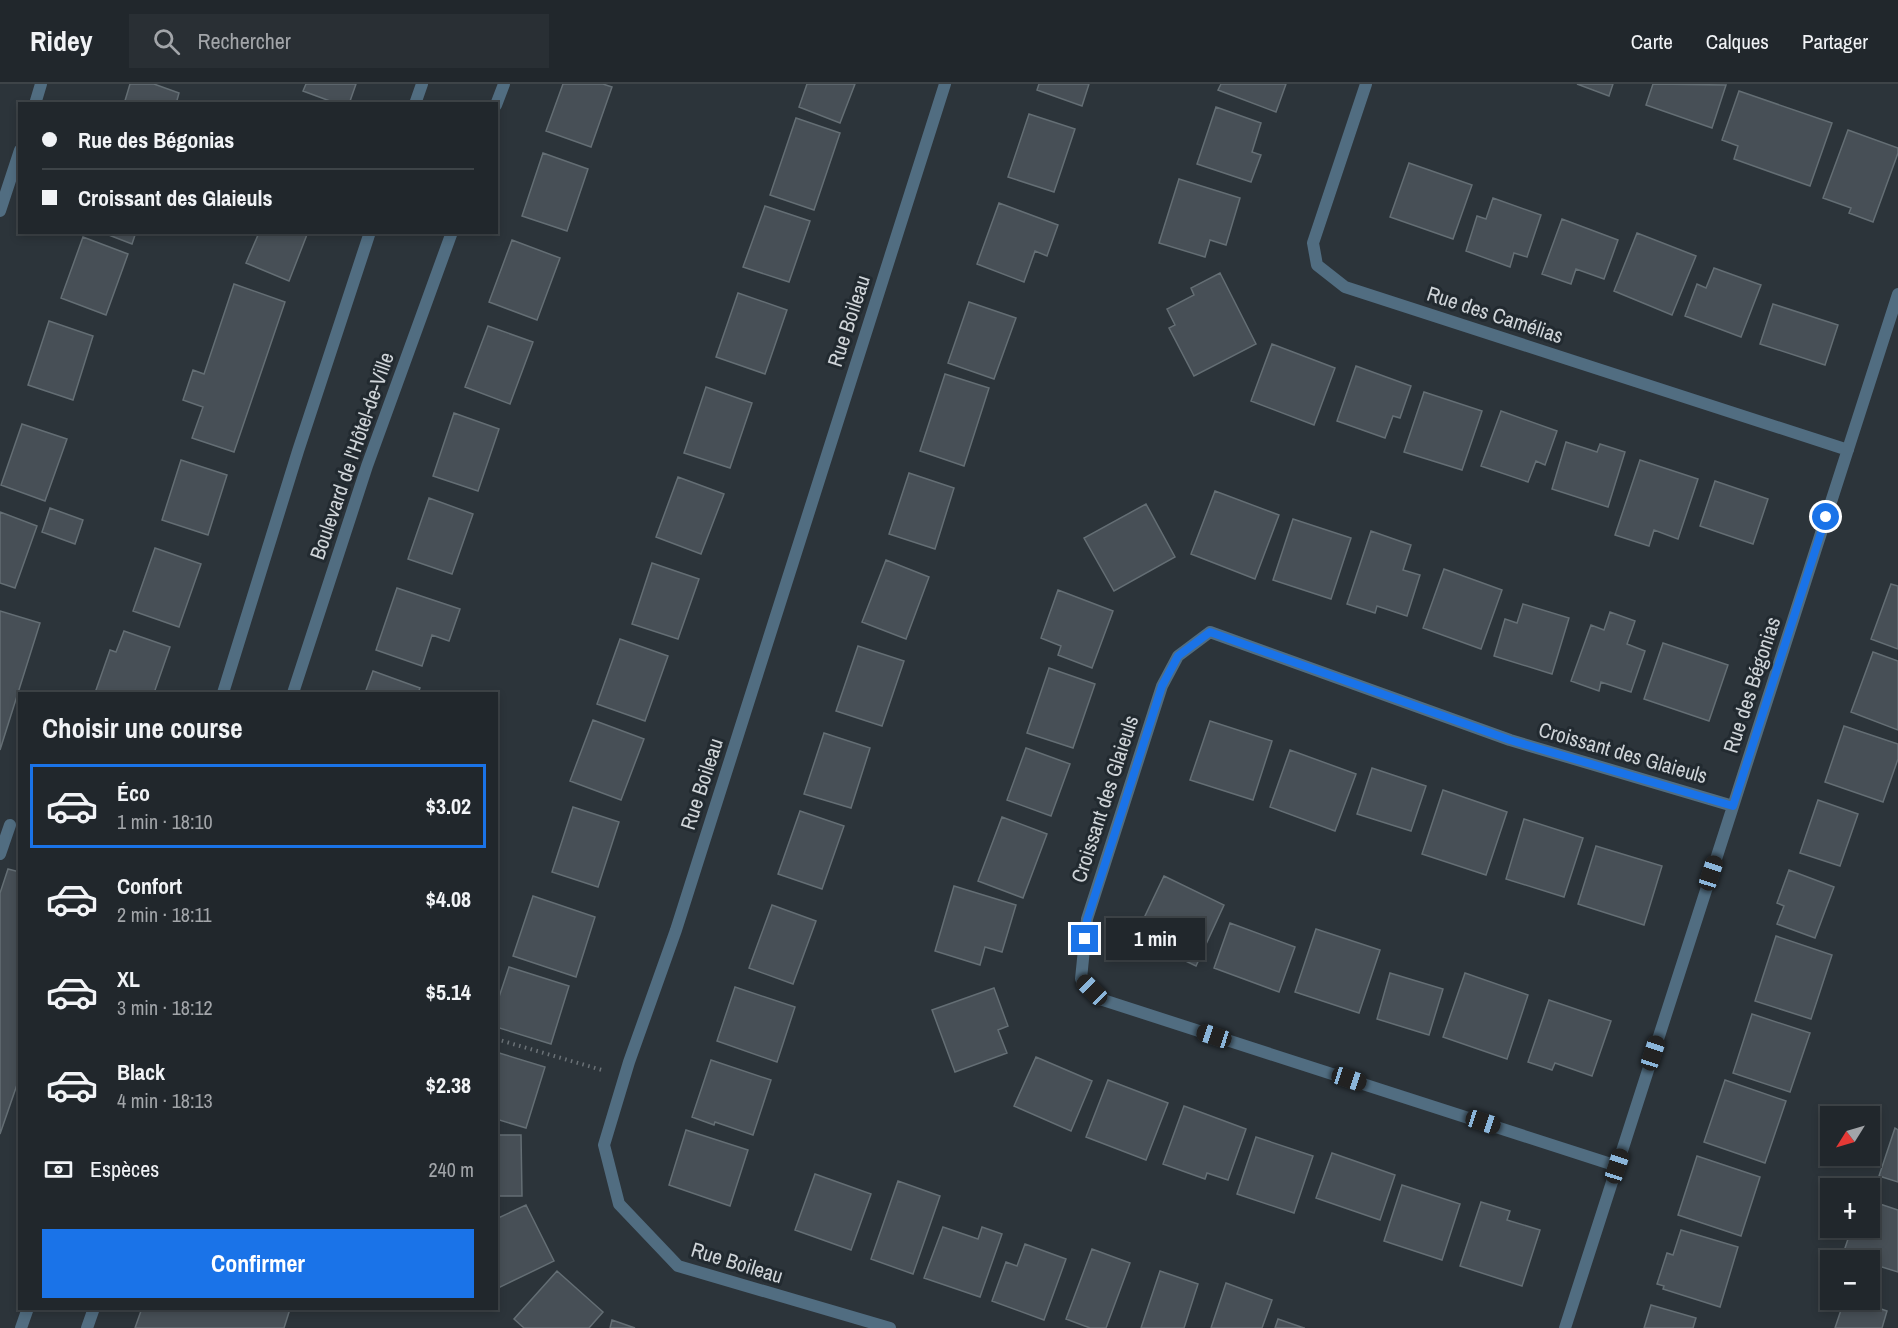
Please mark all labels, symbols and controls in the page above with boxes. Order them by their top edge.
search box [129,14,549,68]
text: Ridey [30,22,93,60]
icon: search [150,25,183,58]
text: Rechercher [198,26,291,56]
text: Carte [1631,27,1673,56]
text: Calques [1706,27,1769,56]
text: Partager [1802,27,1868,56]
text: Rue des Bégonias [78,125,234,155]
text: Croissant des Glaieuls [78,183,273,213]
street label: Rue Boileau [820,271,877,370]
street label: Rue des Camélias [1423,279,1567,350]
street label: Boulevard de l'Hôtel-de-Ville [302,348,401,563]
route start [1812,503,1839,530]
street label: Rue des Bégonias [1716,613,1787,757]
text: Choisir une course [42,710,243,746]
street label: Croissant des Glaieuls [1064,712,1145,886]
street label: Croissant des Glaieuls [1535,715,1711,790]
street label: Rue Boileau [673,734,730,833]
text: Éco [117,778,150,808]
icon: car [45,779,99,833]
text: $3.02 [426,791,471,821]
text: 1 min · 18:10 [117,808,213,835]
car [1697,853,1725,893]
text: Confort [117,871,182,901]
icon: car [45,872,99,926]
text: $4.08 [426,884,471,914]
text: 2 min · 18:11 [117,901,212,928]
callout: 1 min [1106,918,1205,960]
route end [1071,925,1098,952]
text: 1 min [1134,925,1177,952]
text: XL [117,964,140,994]
icon: car [45,965,99,1019]
car [1073,971,1111,1009]
text: $5.14 [426,977,471,1007]
text: 3 min · 18:12 [117,994,213,1021]
car [1194,1022,1234,1050]
car [1639,1033,1667,1073]
text: Black [117,1057,165,1087]
icon: car [45,1058,99,1112]
car [1329,1065,1369,1093]
text: $2.38 [426,1070,471,1100]
text: 4 min · 18:13 [117,1087,213,1114]
north arrow [1820,1106,1880,1166]
map controls [1820,1106,1880,1310]
car [1463,1108,1503,1136]
car [1603,1146,1631,1186]
icon: cash [42,1153,75,1186]
text: Espèces [90,1154,159,1184]
text: 240 m [428,1156,474,1183]
button: + [1820,1178,1880,1238]
button: Confirmer [42,1229,474,1298]
street label: Rue Boileau [688,1235,787,1290]
button: − [1820,1250,1880,1310]

